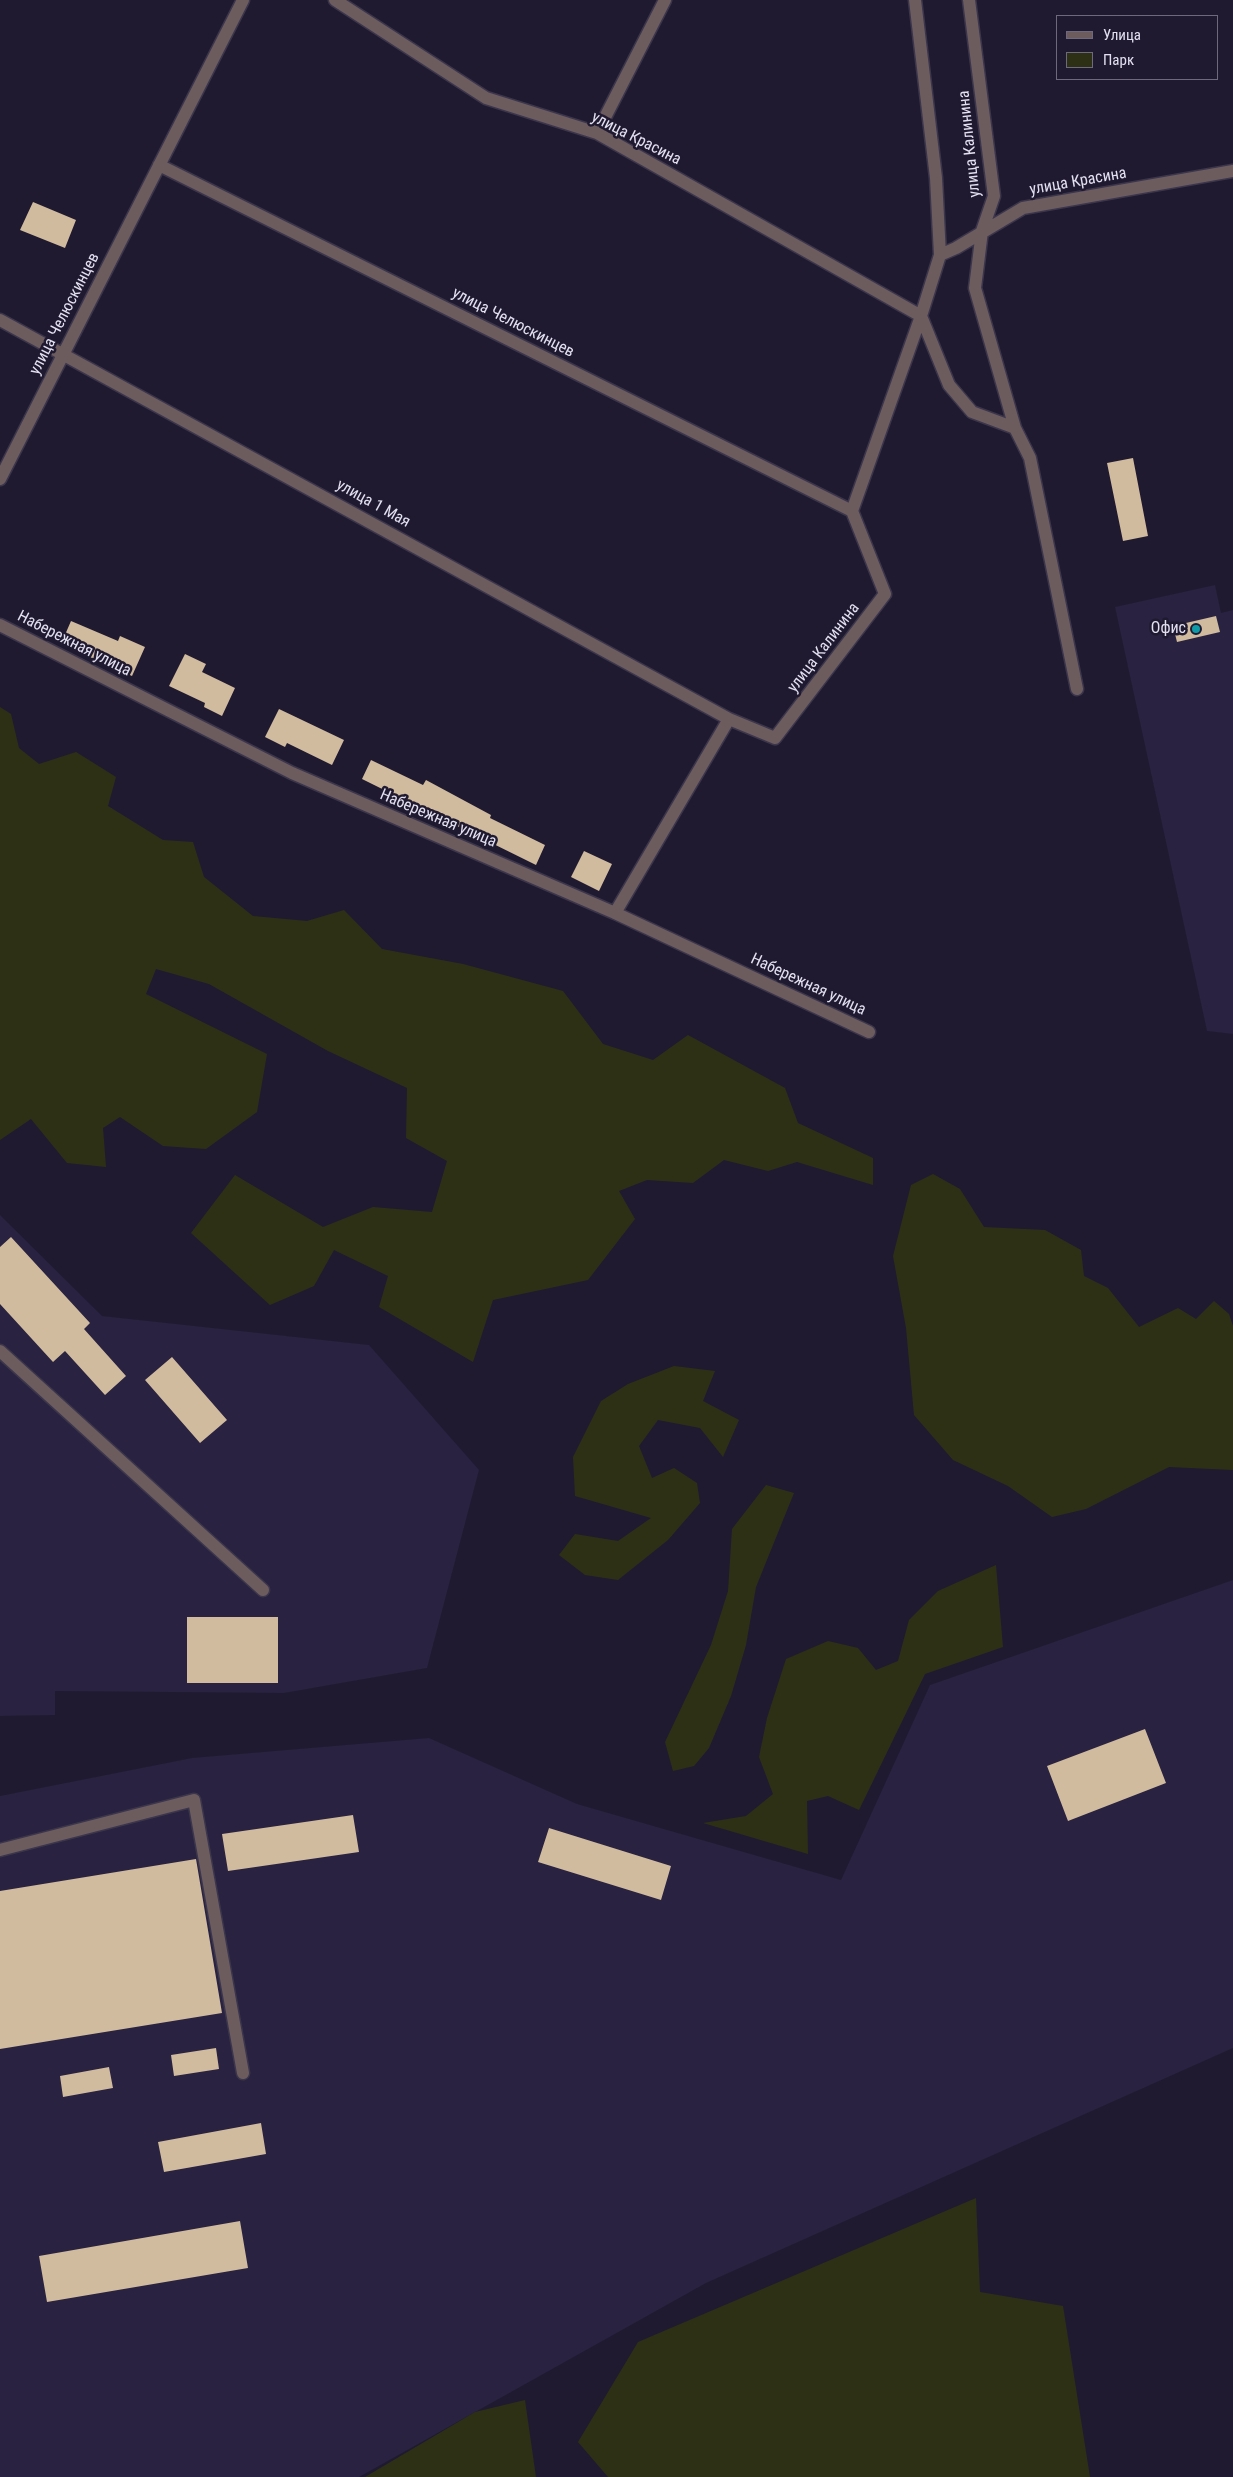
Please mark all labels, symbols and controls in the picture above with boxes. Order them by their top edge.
legend [1056,15,1218,80]
text: Улица [1103,26,1141,44]
text: Парк [1103,51,1134,69]
street label: улица Калинина [955,90,985,198]
street label: улица Красина [588,108,684,170]
street label: улица Красина [1028,164,1128,200]
street label: улица Челюскинцев [26,250,104,378]
street label: улица Челюскинцев [449,284,577,362]
street label: улица 1 Мая [333,476,413,532]
street label: улица Калинина [784,599,864,697]
street label: Набережная улица [14,607,134,681]
place label: Офис [1151,619,1186,639]
marker: Офис [1190,623,1202,635]
street label: Набережная улица [377,786,499,852]
street label: Набережная улица [747,950,869,1020]

